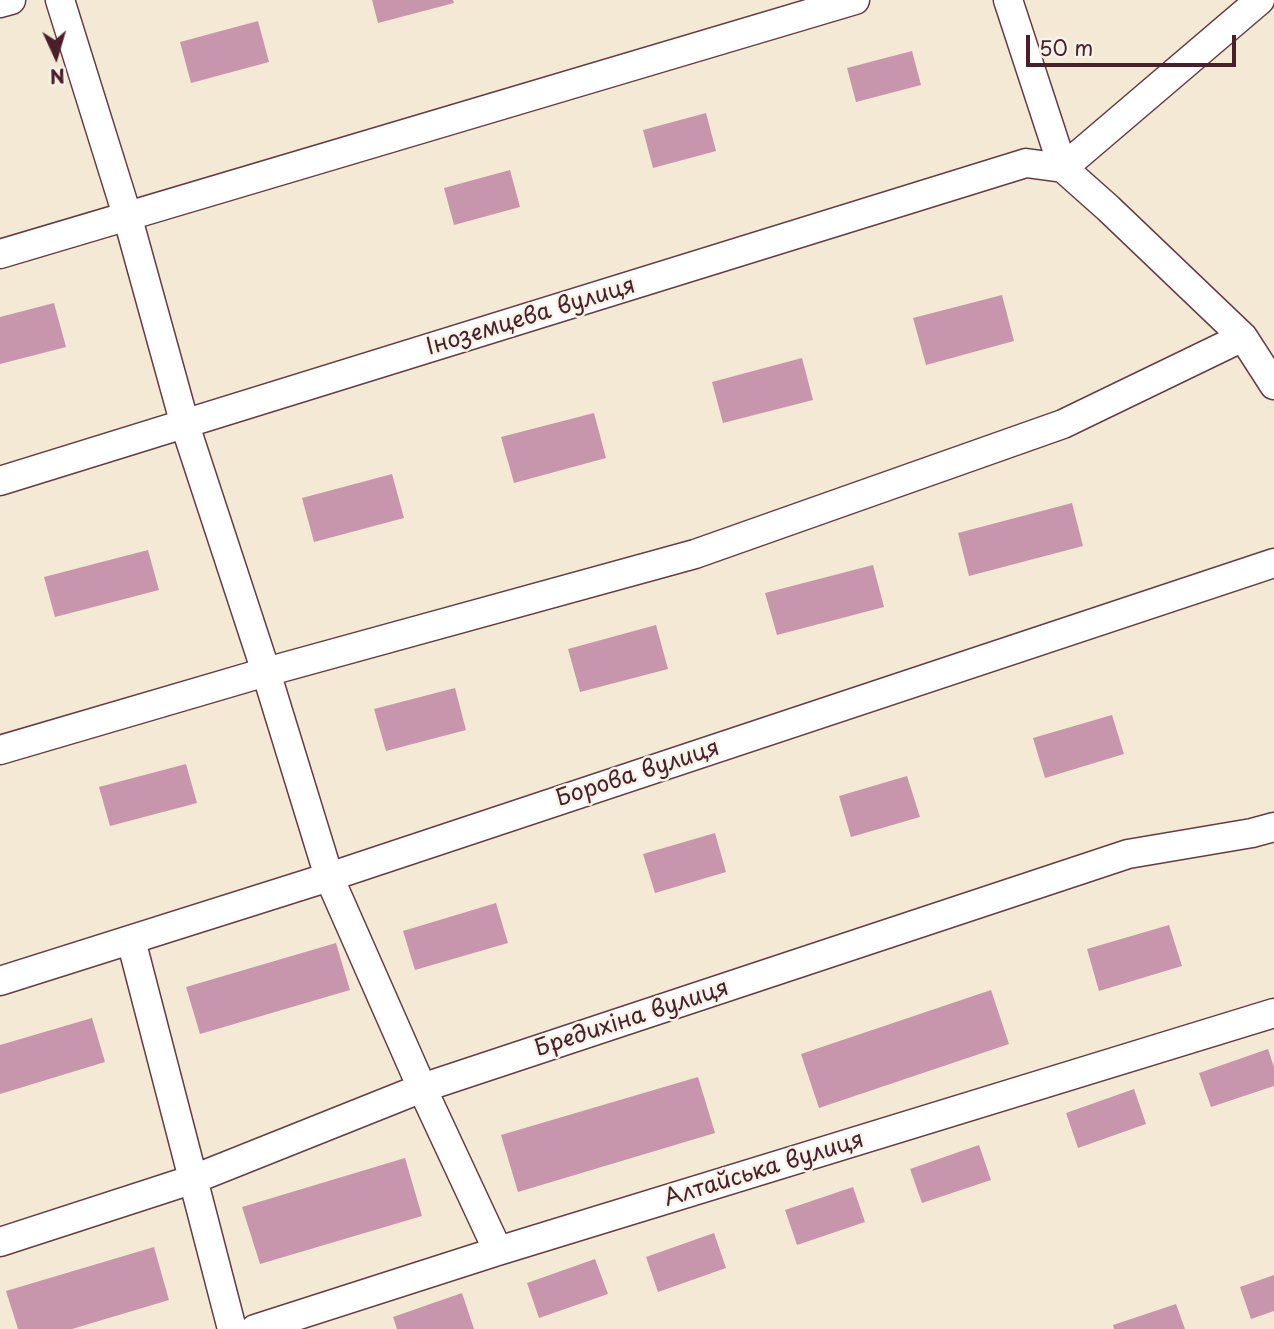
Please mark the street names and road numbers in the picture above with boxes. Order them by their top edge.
street label: Іноземцева вулиця [423,272,639,362]
street label: Борова вулиця [553,735,723,813]
street label: Бредихіна вулиця [531,975,733,1063]
street label: Алтайська вулиця [661,1126,867,1214]

